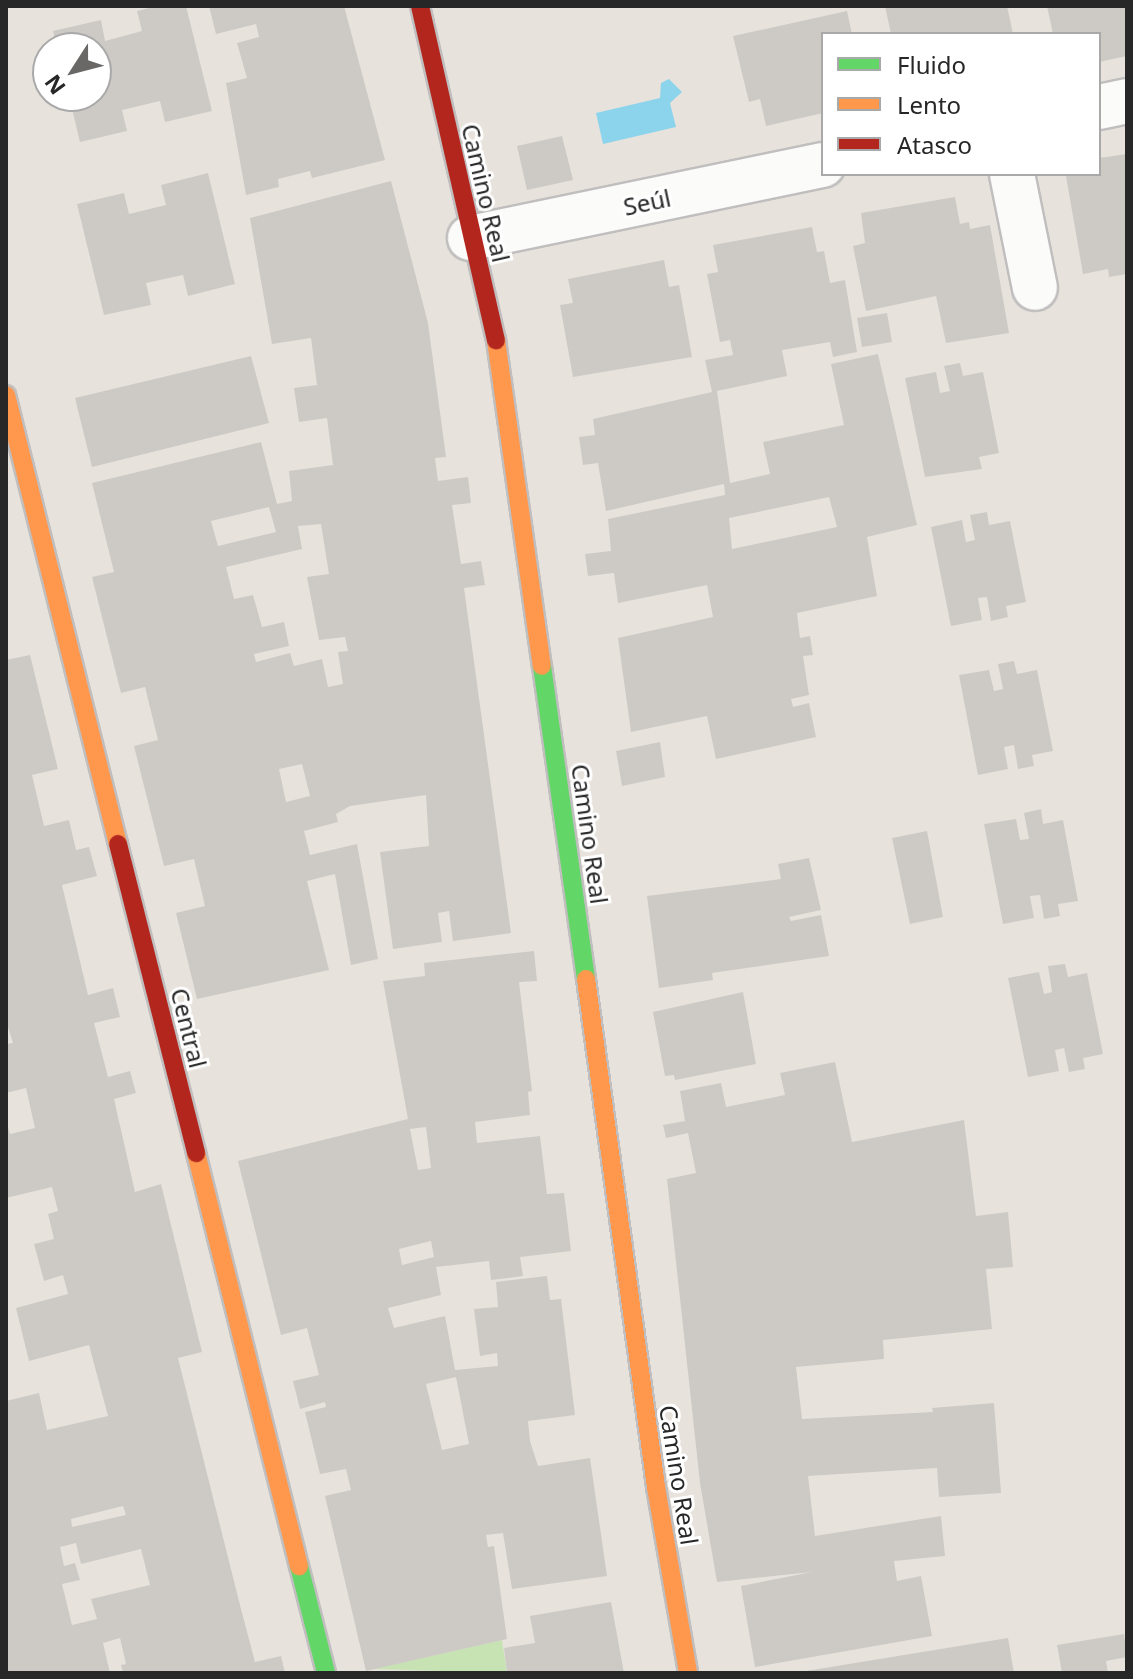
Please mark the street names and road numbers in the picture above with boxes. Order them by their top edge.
street label: Camino Real [456,121,516,265]
street label: Seúl [621,183,673,221]
street label: Camino Real [566,762,614,906]
street label: Central [165,985,213,1071]
street label: Camino Real [654,1403,704,1547]

